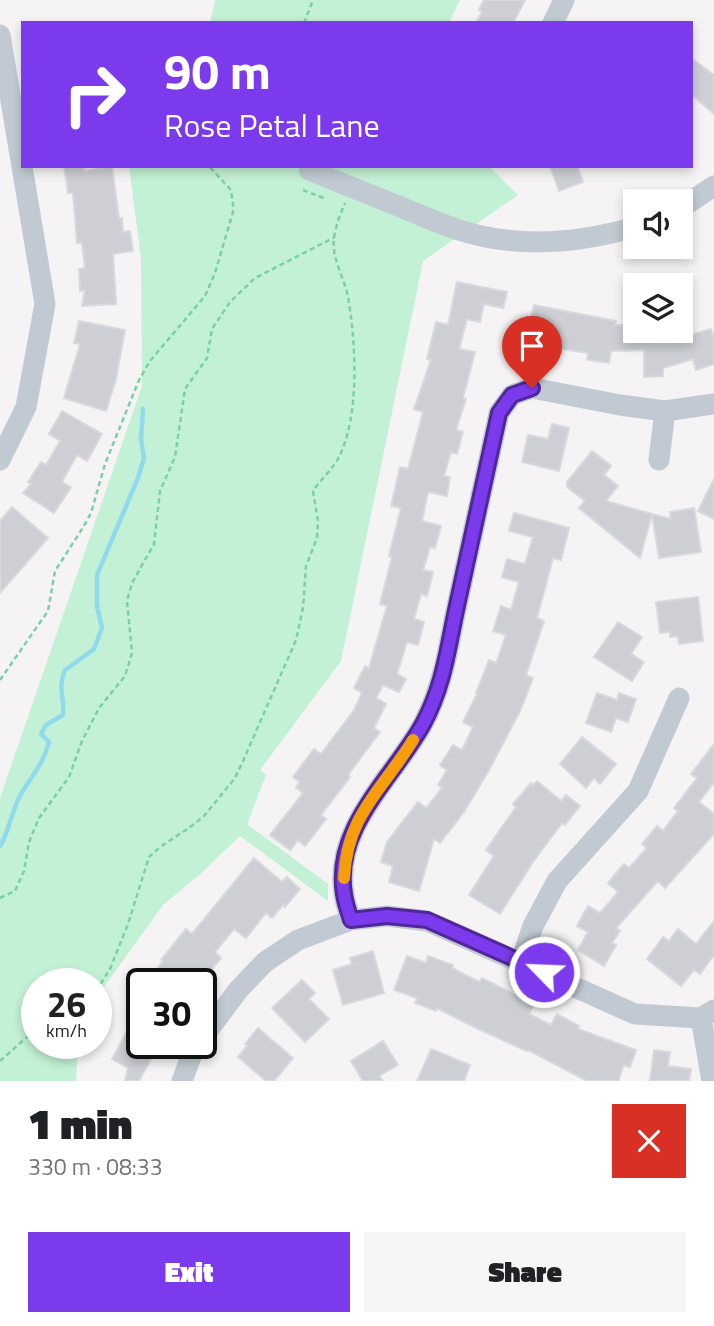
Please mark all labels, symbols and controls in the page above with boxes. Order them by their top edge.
text: 90 m [164,33,271,108]
icon: right [49,49,140,140]
text: Rose Petal Lane [164,101,380,149]
map controls [623,189,693,343]
button: sound [623,189,693,259]
button: layers [623,273,693,343]
pin [502,316,562,388]
icon: arrive [513,327,551,365]
position arrow [507,935,581,1009]
speed limit sign: 30 [126,968,217,1059]
text: 26 [47,977,86,1031]
text: km/h [46,1017,87,1044]
text: 1 min [28,1091,132,1155]
button: close [612,1104,686,1178]
text: 330 m · 08:33 [28,1149,163,1184]
button: Exit [28,1232,350,1312]
button: Share [364,1232,686,1312]

